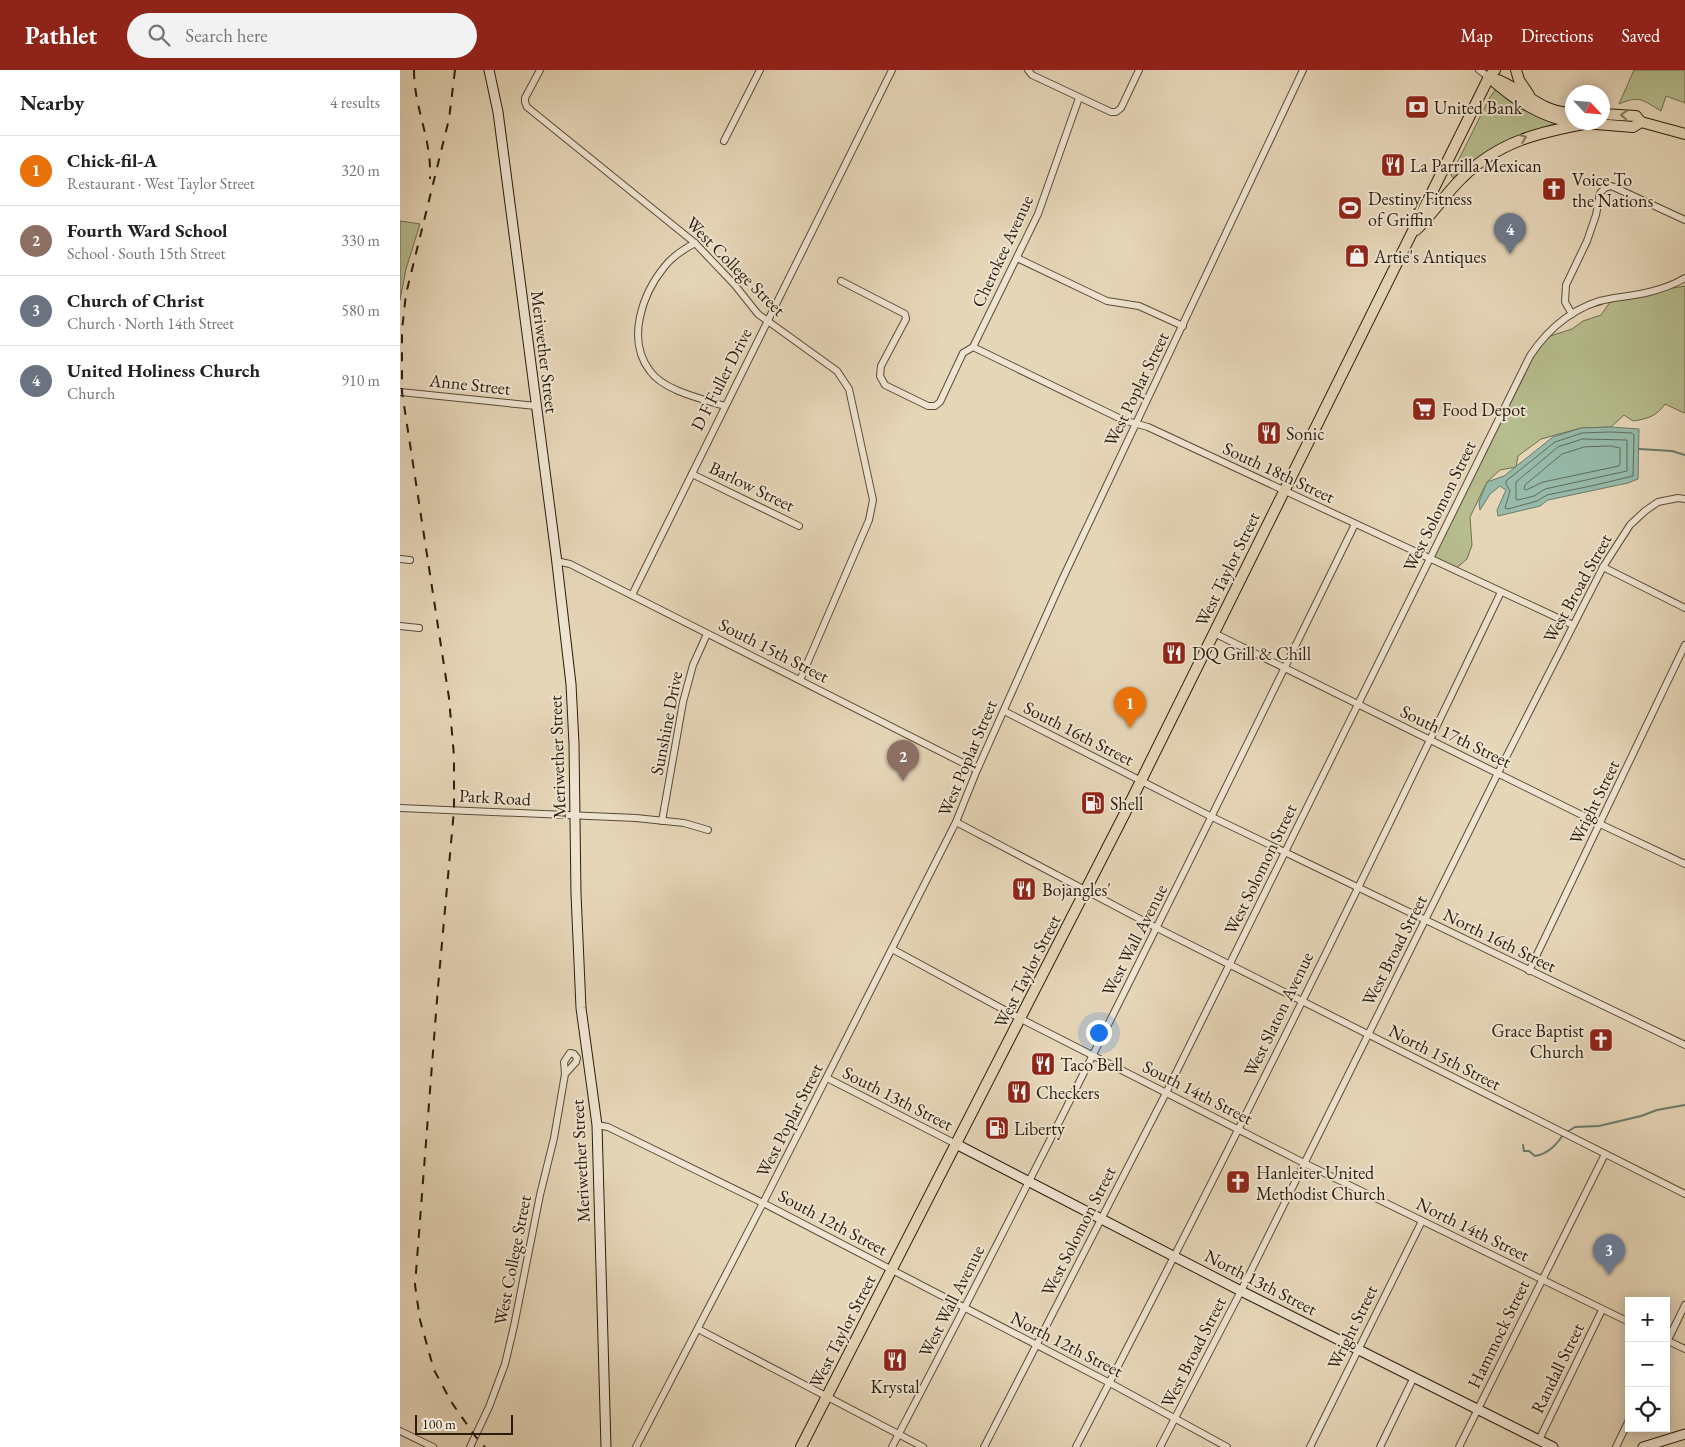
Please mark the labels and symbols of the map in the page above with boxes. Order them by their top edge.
north arrow [1565,85,1610,130]
bank icon: United Bank [1404,94,1430,120]
place label: United Bank [1434,96,1523,119]
one-way arrow [1620,110,1628,121]
one-way arrow [1518,134,1527,145]
restaurant icon: La Parrilla Mexican [1380,152,1406,178]
place label: La Parrilla Mexican [1410,154,1542,177]
place label: Voice To the Nations [1572,168,1653,212]
church icon: Voice To the Nations [1541,176,1567,202]
place label: Destiny Fitness of Griffin [1368,187,1472,231]
street label: Cherokee Avenue [966,191,1038,311]
sports icon: Destiny Fitness of Griffin [1337,195,1363,221]
street label: West College Street [681,211,791,321]
pin: 4 [1494,213,1526,254]
shop icon: Artie's Antiques [1344,243,1370,269]
place label: Artie's Antiques [1373,245,1486,268]
street label: Meriwether Street [526,289,564,415]
street label: D F Fuller Drive [685,324,757,434]
street label: West Poplar Street [1098,328,1174,450]
street label: Anne Street [427,368,512,400]
supermarket icon: Food Depot [1411,396,1437,422]
place label: Food Depot [1442,398,1526,421]
restaurant icon: Sonic [1256,420,1282,446]
place label: Sonic [1286,422,1325,445]
street label: South 18th Street [1219,436,1339,508]
street label: West Solomon Street [1397,437,1481,575]
street label: Barlow Street [706,455,799,517]
street label: West Taylor Street [1189,508,1265,630]
street label: West Broad Street [1538,529,1617,647]
street label: South 15th Street [715,612,833,688]
restaurant icon: DQ Grill & Chill [1161,640,1187,666]
place label: DQ Grill & Chill [1192,642,1311,665]
street label: Sunshine Drive [645,669,687,777]
pin: 1 [1114,687,1146,728]
street label: Meriwether Street [543,695,571,819]
street label: West Poplar Street [932,696,1002,820]
street label: South 16th Street [1020,696,1138,770]
street label: South 17th Street [1397,699,1516,773]
pin: 2 [887,740,919,781]
street label: Wright Street [1564,756,1624,848]
street label: Park Road [458,784,532,810]
fuel station icon: Shell [1080,790,1106,816]
place label: Shell [1110,792,1143,815]
street label: West Solomon Street [1218,800,1302,938]
restaurant icon: Bojangles' [1011,876,1037,902]
place label: Bojangles' [1042,878,1111,901]
street label: West Wall Avenue [1096,880,1172,1000]
street label: West Broad Street [1356,890,1432,1009]
street label: North 16th Street [1440,903,1561,977]
street label: West Taylor Street [989,910,1066,1032]
street label: West Slaton Avenue [1238,948,1318,1080]
street label: North 15th Street [1385,1019,1505,1095]
place label: Grace Baptist Church [1491,1019,1584,1063]
your location [1086,1020,1112,1046]
church icon: Grace Baptist Church [1588,1027,1614,1053]
restaurant icon: Taco Bell [1030,1051,1056,1077]
place label: Taco Bell [1060,1053,1123,1076]
street label: South 14th Street [1139,1054,1257,1130]
street label: West Poplar Street [751,1059,828,1181]
street label: South 13th Street [839,1060,957,1136]
restaurant icon: Checkers [1006,1079,1032,1105]
place label: Checkers [1036,1081,1100,1104]
street label: Meriwether Street [565,1098,595,1223]
fuel station icon: Liberty [984,1115,1010,1141]
place label: Liberty [1014,1117,1065,1140]
place label: Hanleiter United Methodist Church [1256,1161,1385,1205]
street label: West Solomon Street [1035,1162,1121,1300]
church icon: Hanleiter United Methodist Church [1225,1169,1251,1195]
street label: South 12th Street [774,1184,892,1261]
street label: North 14th Street [1413,1192,1534,1266]
street label: West College Street [488,1193,536,1327]
pin: 3 [1593,1234,1625,1275]
street label: West Wall Avenue [913,1241,989,1361]
street label: North 13th Street [1201,1244,1321,1320]
street label: West Taylor Street [804,1270,881,1392]
street label: Hammock Street [1462,1276,1534,1392]
street label: Wright Street [1322,1281,1382,1373]
street label: West Broad Street [1155,1292,1231,1411]
street label: North 12th Street [1007,1306,1127,1382]
street label: Randall Street [1525,1319,1589,1417]
restaurant icon: Krystal [882,1347,908,1373]
place label: Krystal [870,1375,920,1398]
scale bar [415,1412,512,1435]

